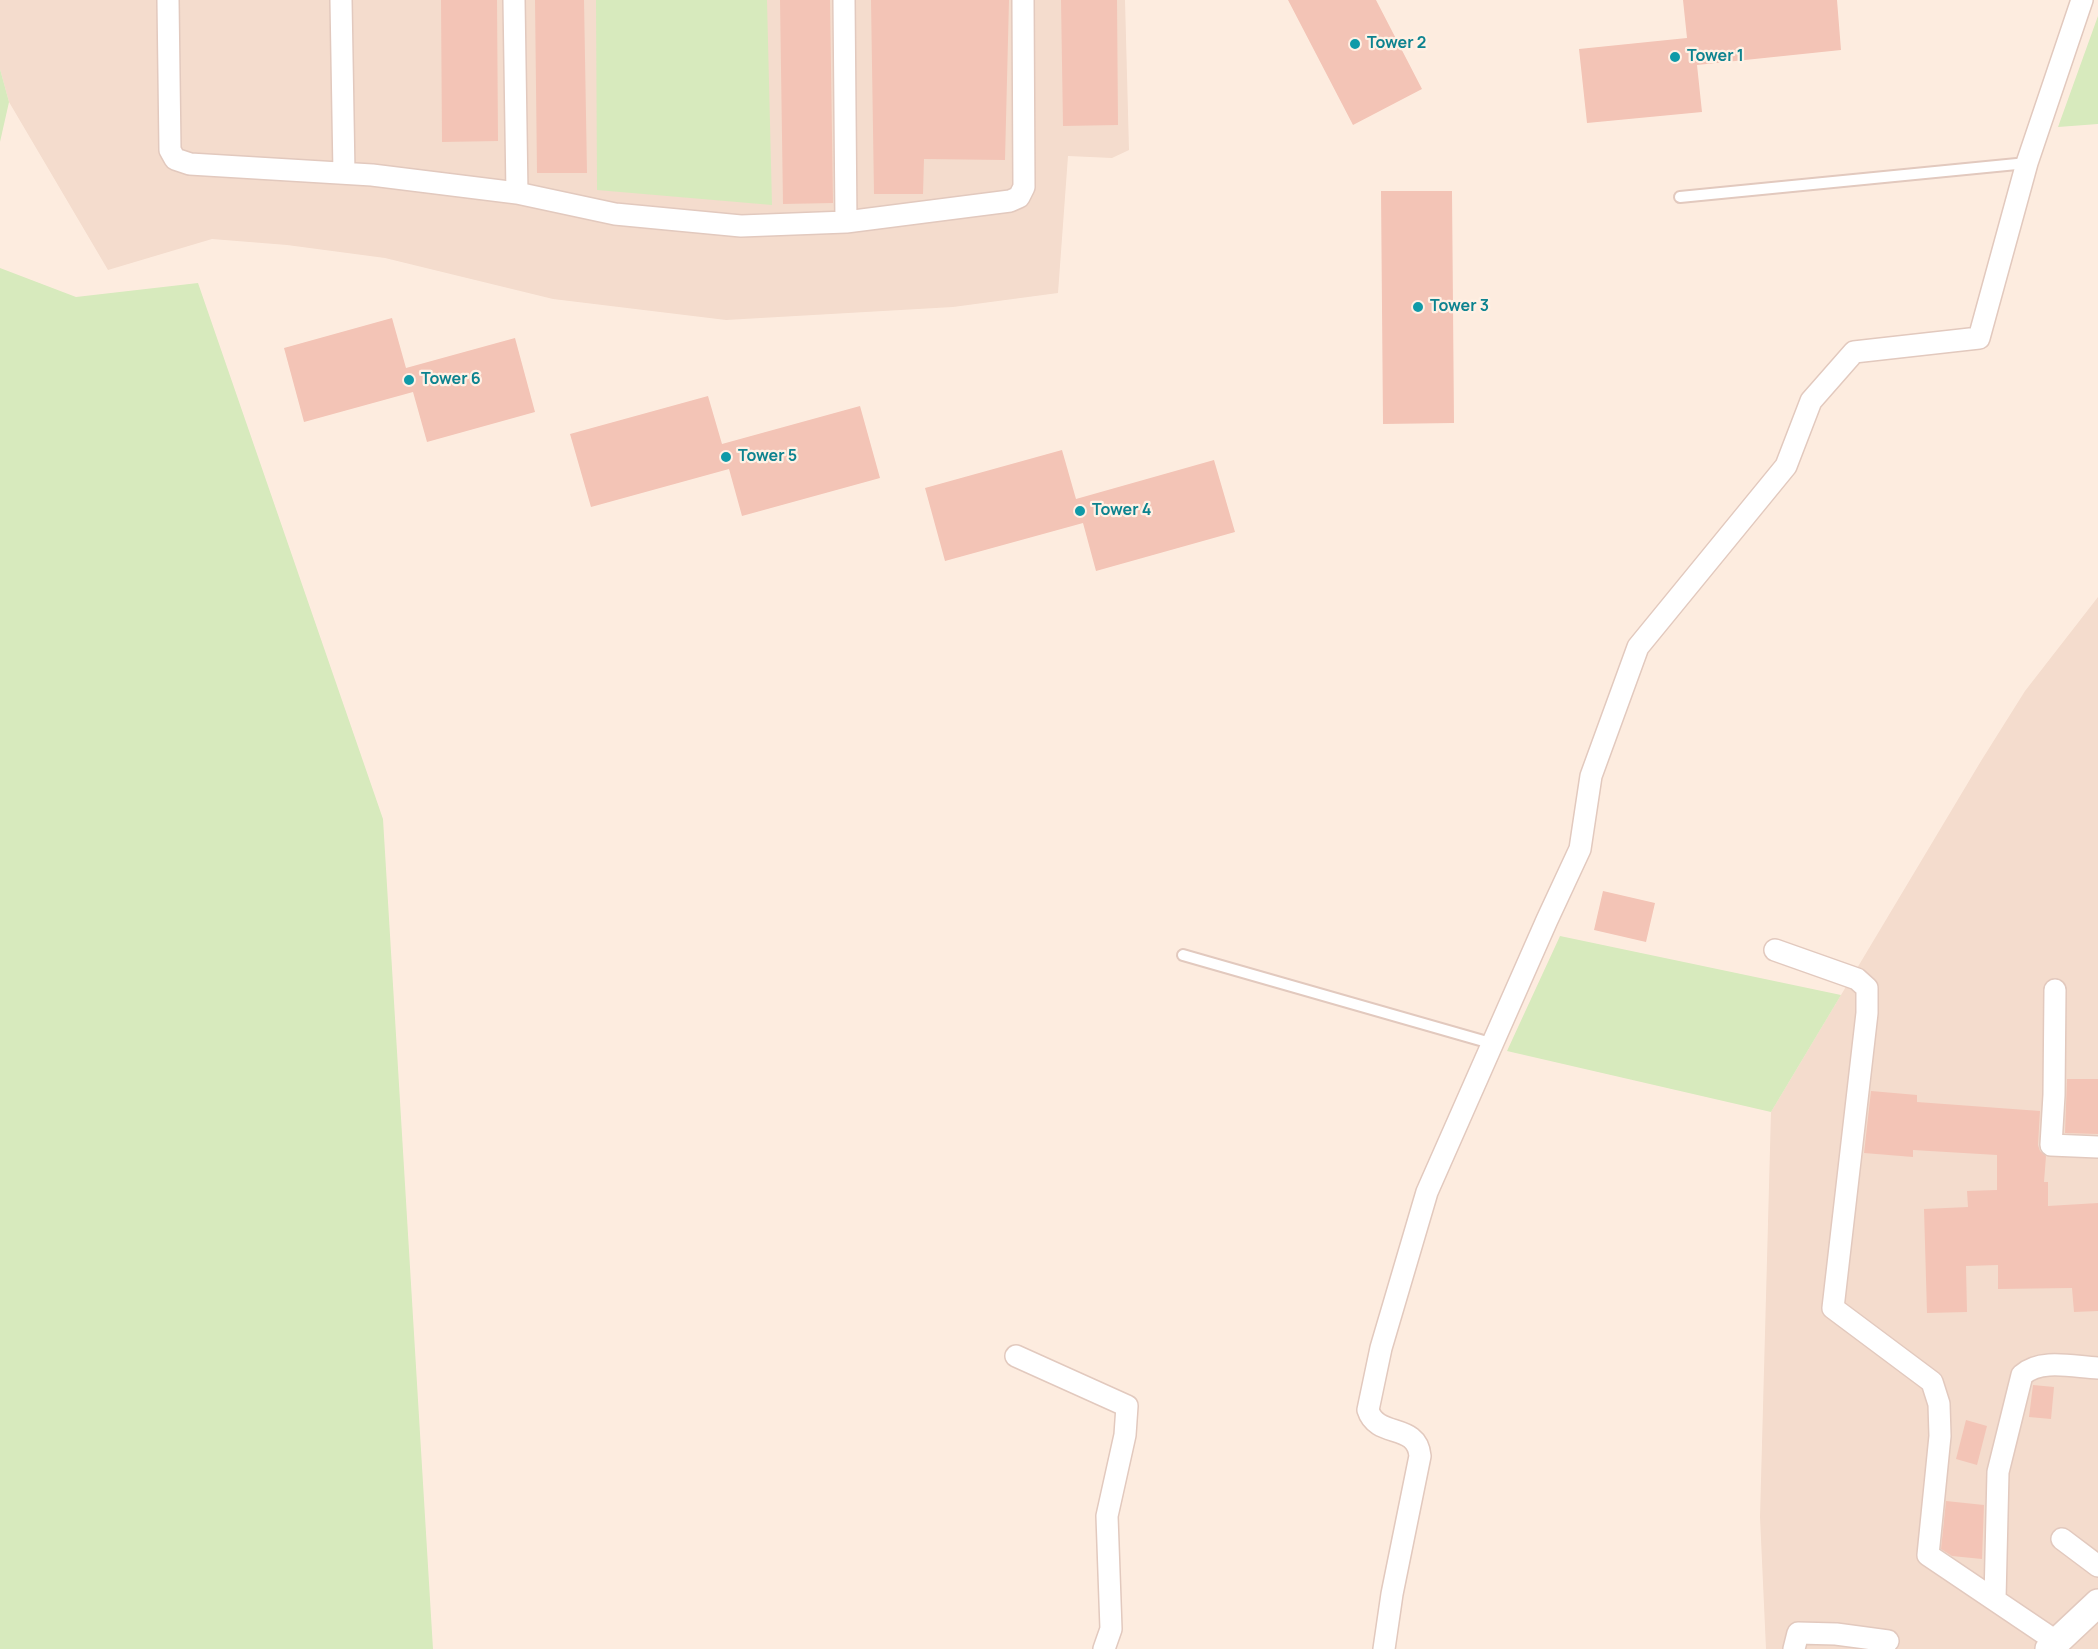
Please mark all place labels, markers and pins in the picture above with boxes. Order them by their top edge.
place label: Tower 2 [1367,34,1426,54]
marker: Tower 2 [1348,37,1362,51]
place label: Tower 1 [1687,47,1744,67]
marker: Tower 1 [1668,50,1682,64]
place label: Tower 3 [1430,297,1489,317]
marker: Tower 3 [1411,300,1425,314]
place label: Tower 6 [421,370,481,390]
marker: Tower 6 [402,373,416,387]
place label: Tower 5 [738,447,797,467]
marker: Tower 5 [719,450,733,464]
place label: Tower 4 [1092,501,1151,521]
marker: Tower 4 [1073,504,1087,518]

